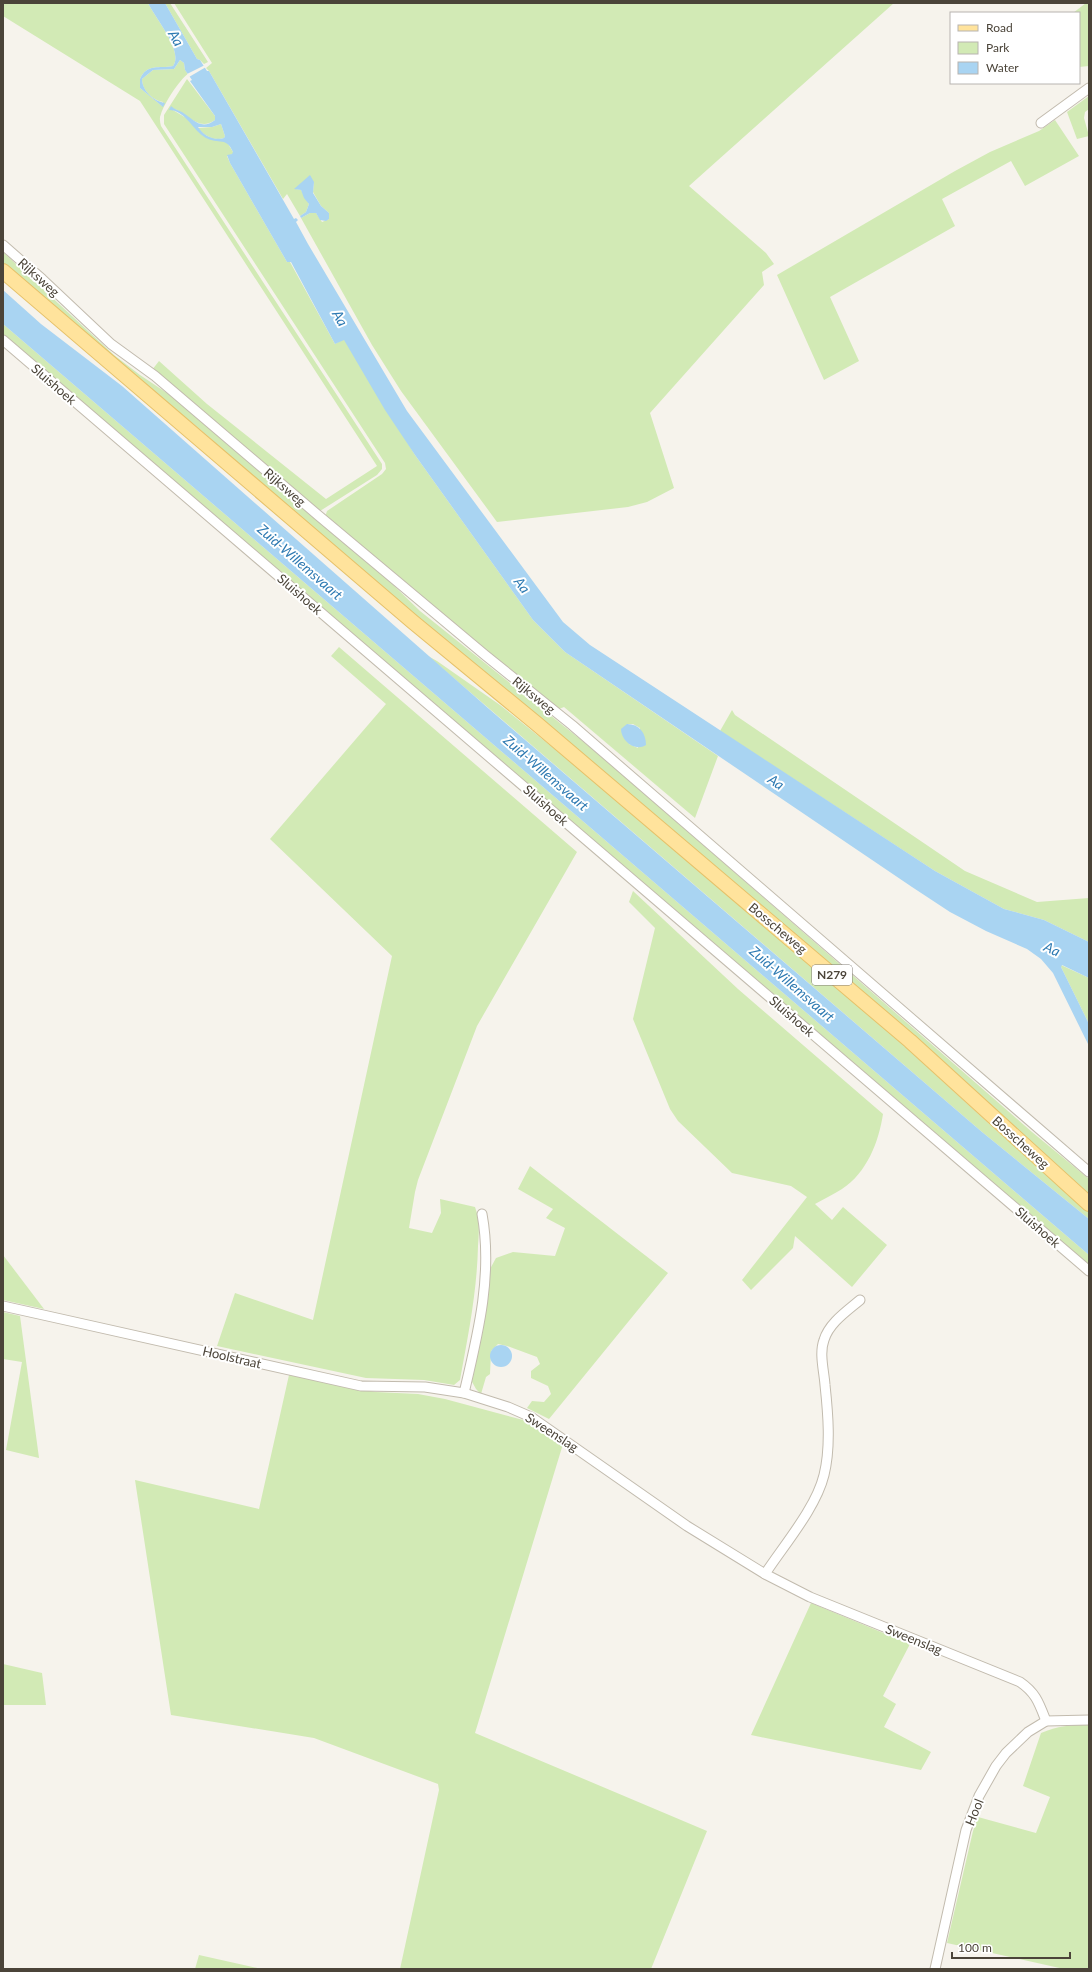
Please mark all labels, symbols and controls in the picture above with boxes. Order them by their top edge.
legend [950,12,1080,84]
text: Road [986,20,1013,35]
water label: Aa [165,26,188,49]
text: Park [986,40,1010,55]
text: Water [986,60,1019,75]
street label: Rijksweg [15,254,63,300]
water label: Aa [329,306,352,329]
street label: Sluishoek [28,360,80,408]
street label: Rijksweg [261,464,309,510]
water label: Zuid-Willemsvaart [254,520,346,603]
street label: Sluishoek [274,570,326,618]
water label: Aa [510,572,534,596]
street label: Rijksweg [509,673,559,717]
water label: Zuid-Willemsvaart [500,731,592,814]
water label: Aa [764,770,788,793]
street label: Sluishoek [520,781,572,829]
street label: Bosscheweg [746,899,810,957]
water label: Aa [1041,937,1063,960]
water label: Zuid-Willemsvaart [746,942,838,1025]
road number: N279 [812,965,852,985]
street label: Sluishoek [766,992,818,1040]
street label: Bosscheweg [989,1112,1053,1172]
street label: Sluishoek [1012,1203,1064,1251]
street label: Hoolstraat [201,1342,263,1372]
street label: Sweenslag [523,1409,582,1455]
street label: Sweenslag [883,1620,945,1658]
street label: Hool [961,1796,987,1828]
scale bar [952,1934,1070,1960]
text: 100 m [958,1940,992,1955]

